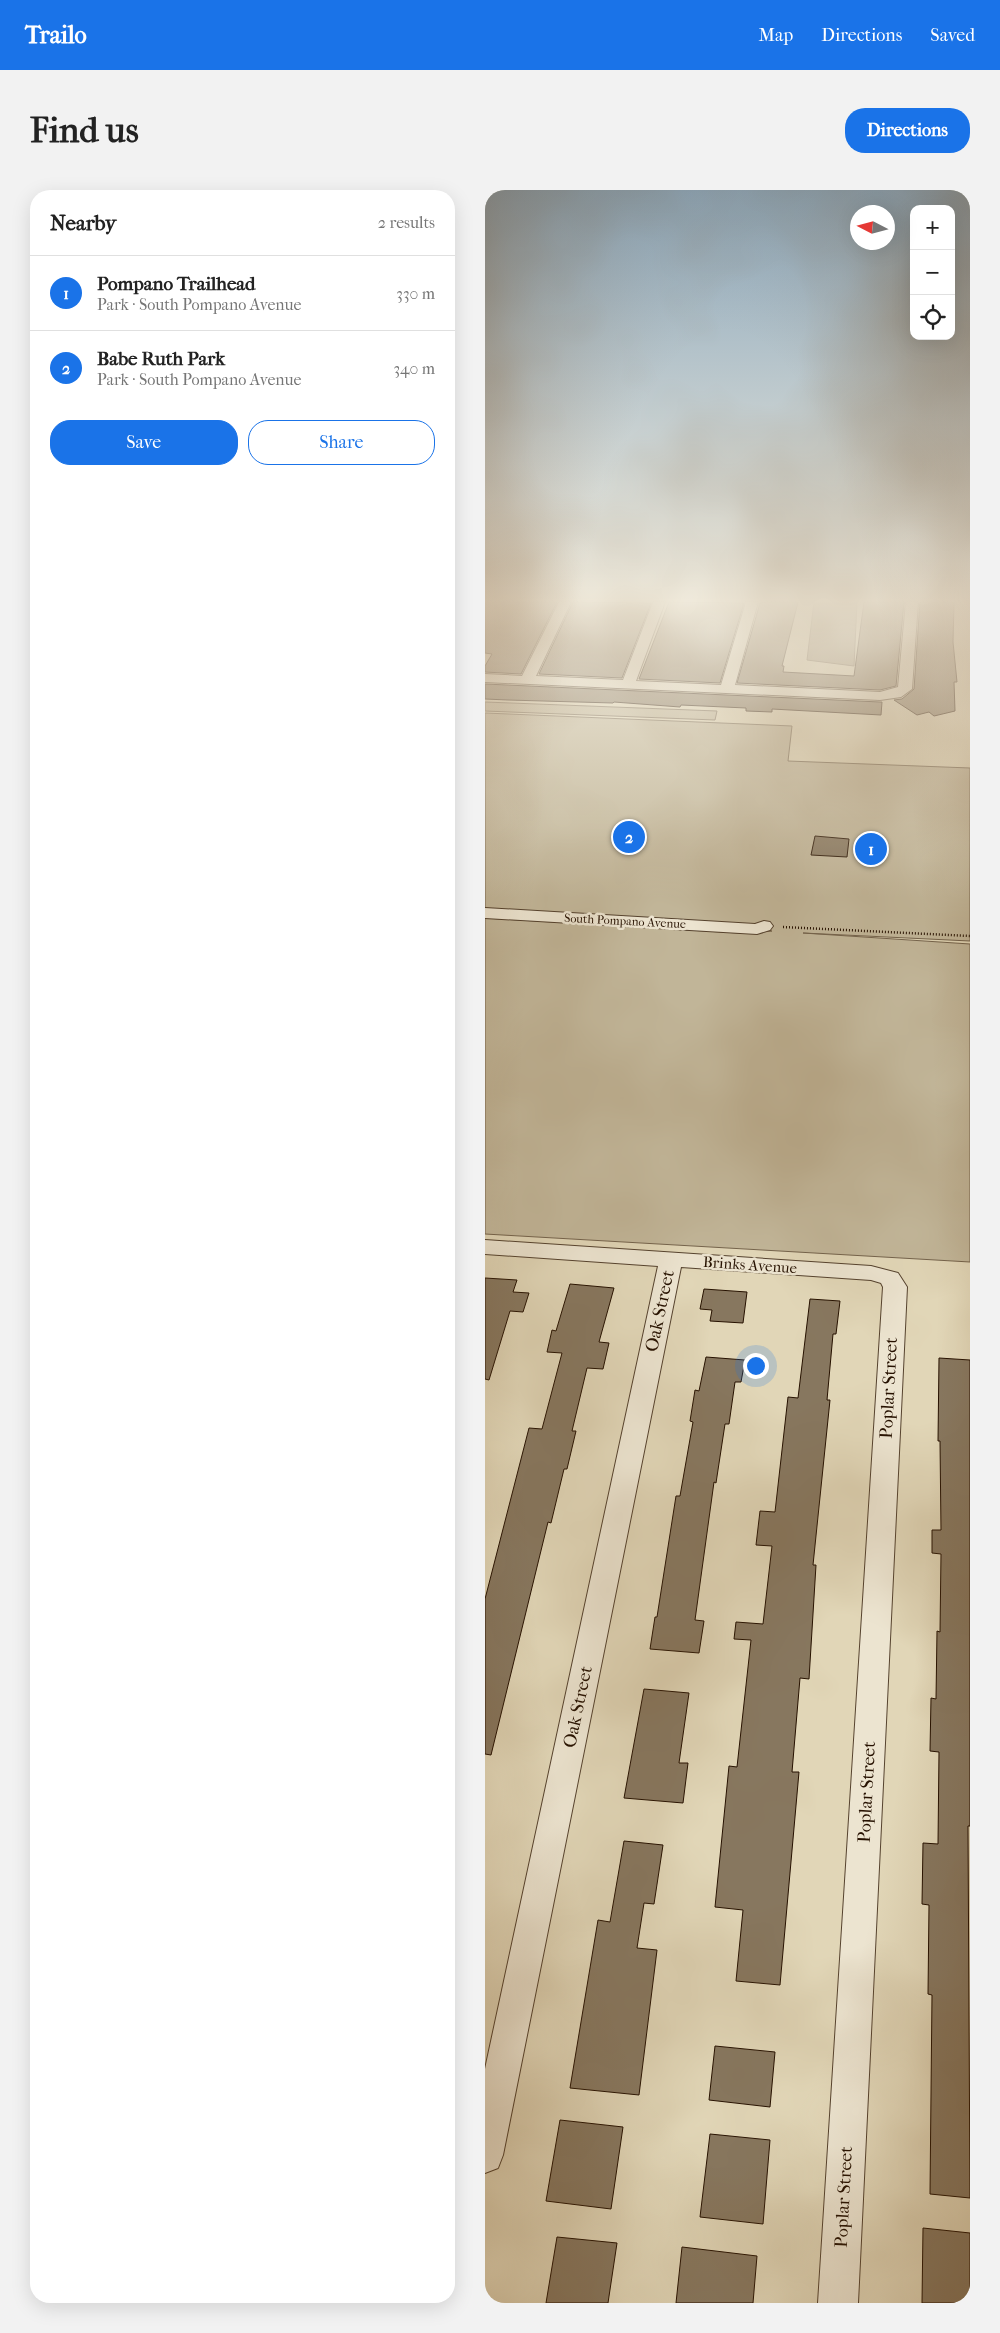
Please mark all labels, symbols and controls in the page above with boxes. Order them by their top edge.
text: Trailo [25,21,87,49]
text: Map [759,25,793,46]
text: Directions [821,25,902,46]
text: Saved [930,25,975,46]
button: Directions [845,108,970,153]
text: Find us [30,110,139,151]
north arrow [850,205,895,250]
map controls [910,205,955,340]
button: + [910,205,955,250]
text: Nearby [50,211,116,235]
text: 2 results [378,213,435,232]
button: − [910,250,955,295]
text: Pompano Trailhead [97,273,255,295]
text: 1 [63,284,69,303]
text: 330 m [396,284,435,303]
text: Park · South Pompano Avenue [97,295,301,314]
button: locate [910,295,955,340]
text: Babe Ruth Park [97,348,225,370]
text: 2 [62,359,70,378]
text: 340 m [393,359,435,378]
text: Park · South Pompano Avenue [97,370,301,389]
button: Save [50,420,238,465]
button: Share [248,420,435,465]
pin: 2 [613,818,645,856]
pin: 1 [855,830,887,868]
street label: South Pompano Avenue [564,911,686,931]
street label: Brinks Avenue [702,1253,798,1277]
street label: Oak Street [641,1268,679,1354]
street label: Poplar Street [876,1336,902,1439]
your location [743,1353,769,1379]
street label: Oak Street [559,1664,597,1750]
street label: Poplar Street [854,1740,880,1843]
street label: Poplar Street [831,2145,857,2248]

